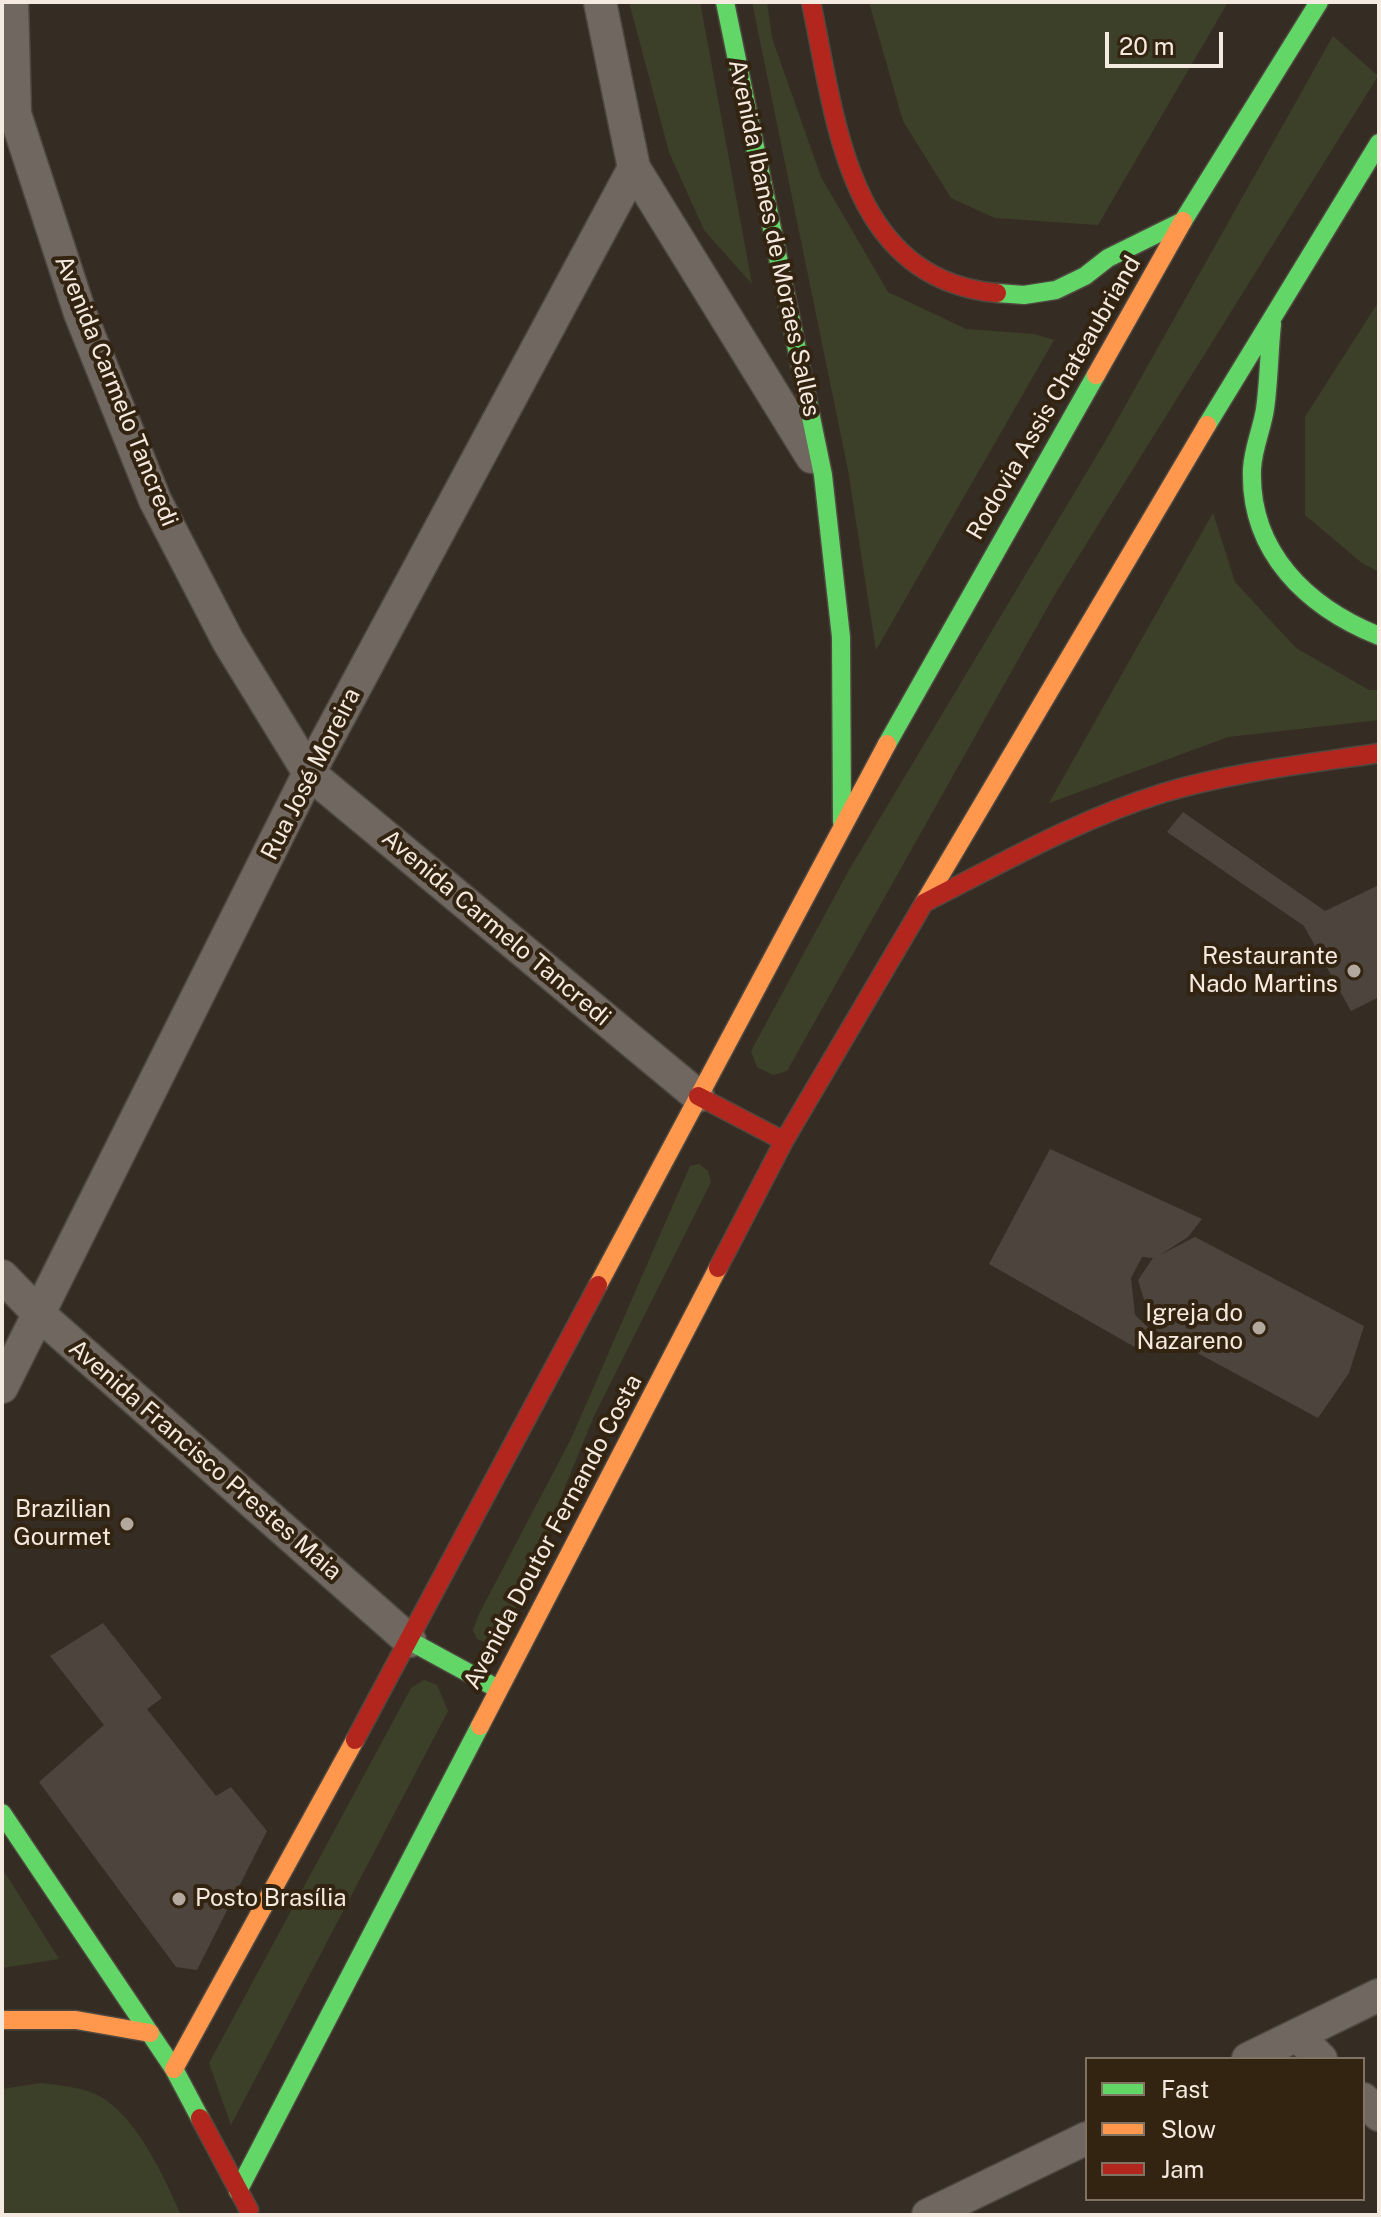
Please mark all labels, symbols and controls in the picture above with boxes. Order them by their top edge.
scale bar [1109,16,1227,66]
text: 20 m [1119,32,1175,60]
street label: Avenida Ibanes de Moraes Salles [722,57,826,419]
street label: Avenida Carmelo Tancredi [48,251,184,531]
street label: Rodovia Assis Chateaubriand [961,251,1147,545]
street label: Rua José Moreira [255,683,367,865]
street label: Avenida Carmelo Tancredi [376,824,616,1032]
place label: Restaurante Nado Martins [1188,943,1338,999]
marker: Restaurante Nado Martins [1345,962,1363,980]
place label: Igreja do Nazareno [1137,1300,1243,1356]
marker: Igreja do Nazareno [1250,1319,1268,1337]
street label: Avenida Francisco Prestes Maia [63,1334,347,1586]
street label: Avenida Doutor Fernando Costa [458,1370,648,1694]
place label: Brazilian Gourmet [13,1496,111,1552]
marker: Brazilian Gourmet [118,1515,136,1533]
place label: Posto Brasília [195,1885,347,1913]
marker: Posto Brasília [170,1890,188,1908]
legend [1085,2057,1365,2201]
text: Fast [1161,2075,1209,2103]
text: Slow [1161,2115,1216,2143]
text: Jam [1161,2155,1204,2183]

